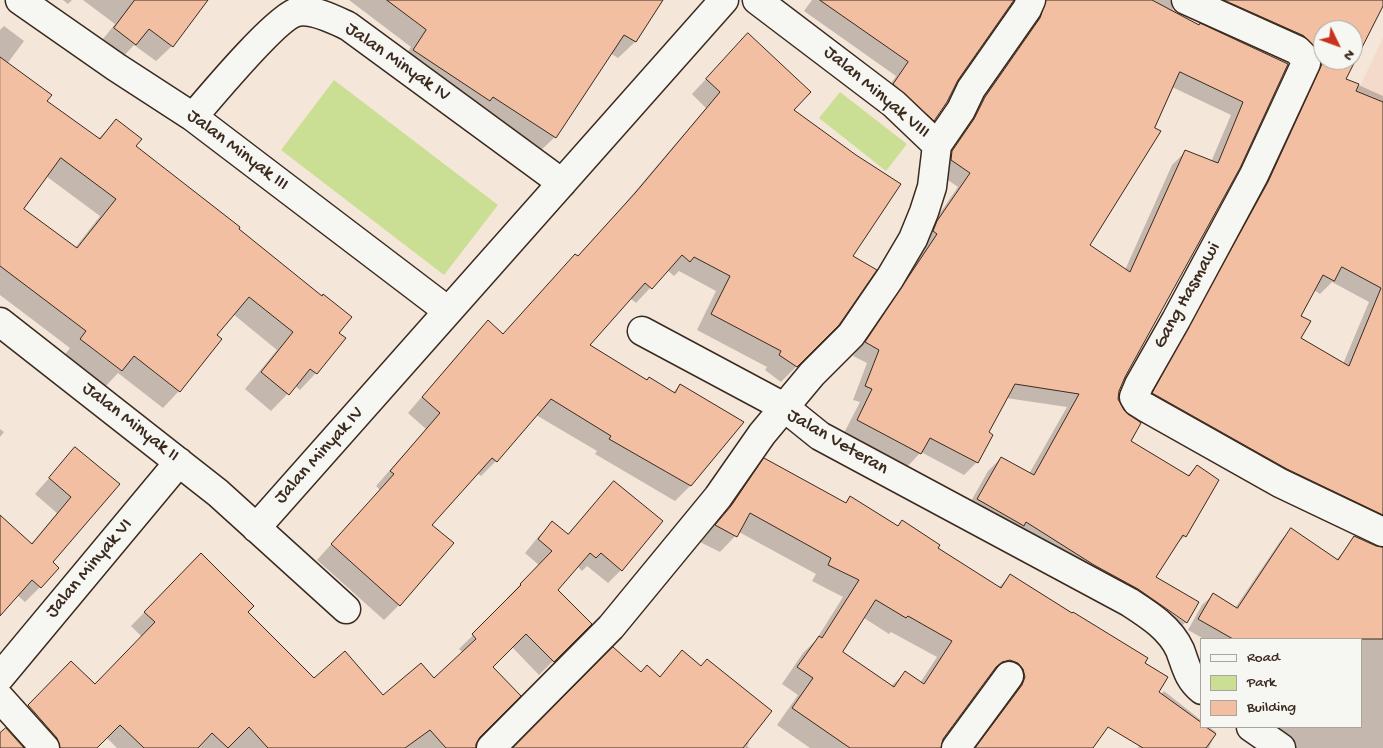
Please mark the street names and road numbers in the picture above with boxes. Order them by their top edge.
street label: Jalan Minyak IV [340,18,454,108]
street label: Jalan Minyak VIII [818,42,934,144]
street label: Jalan Minyak III [182,105,292,197]
street label: Gang Hasmawi [1149,239,1227,353]
street label: Jalan Minyak II [77,378,183,468]
street label: Jalan Minyak IV [270,403,370,509]
street label: Jalan Veteran [782,405,892,481]
street label: Jalan Minyak VI [42,514,138,624]

